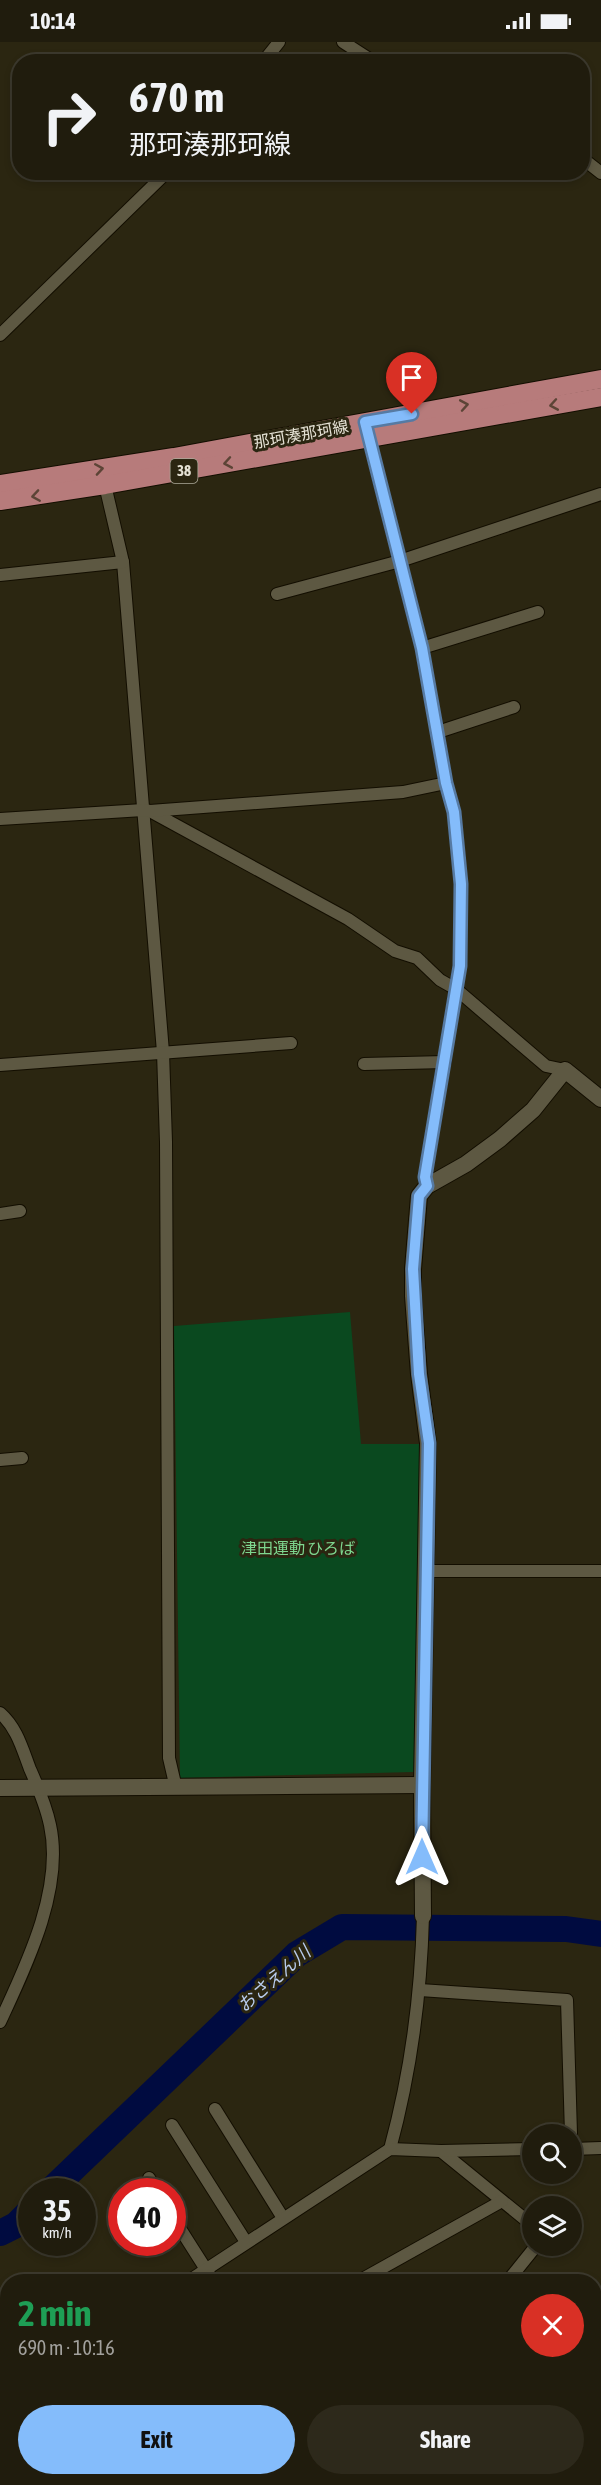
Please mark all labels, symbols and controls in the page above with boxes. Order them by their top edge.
text: 10:14 [30,8,76,34]
text: 670 m [129,73,224,121]
icon: right [30,78,108,156]
text: 那珂湊那珂線 [129,129,291,160]
pin [386,352,437,414]
icon: arrive [395,361,428,394]
one-way arrow [549,398,559,411]
one-way arrow [459,399,469,412]
street label: 那珂湊那珂線 [252,417,350,451]
one-way arrow [223,456,233,469]
road number: 38 [170,459,198,483]
one-way arrow [95,464,104,476]
one-way arrow [31,490,40,502]
park label: 津田運動 ひろば [241,1539,355,1557]
position arrow [390,1825,454,1889]
water label: おさえん川 [233,1940,316,2016]
map controls [522,2124,582,2256]
button: search [522,2124,582,2184]
speed limit sign: 40 [108,2178,186,2256]
text: 35 [43,2193,71,2227]
button: layers [522,2196,582,2256]
text: km/h [42,2224,72,2241]
text: 2 min [18,2292,92,2334]
button: close [521,2294,584,2357]
text: 690 m · 10:16 [18,2336,115,2359]
button: Exit [18,2405,295,2474]
button: Share [307,2405,584,2474]

